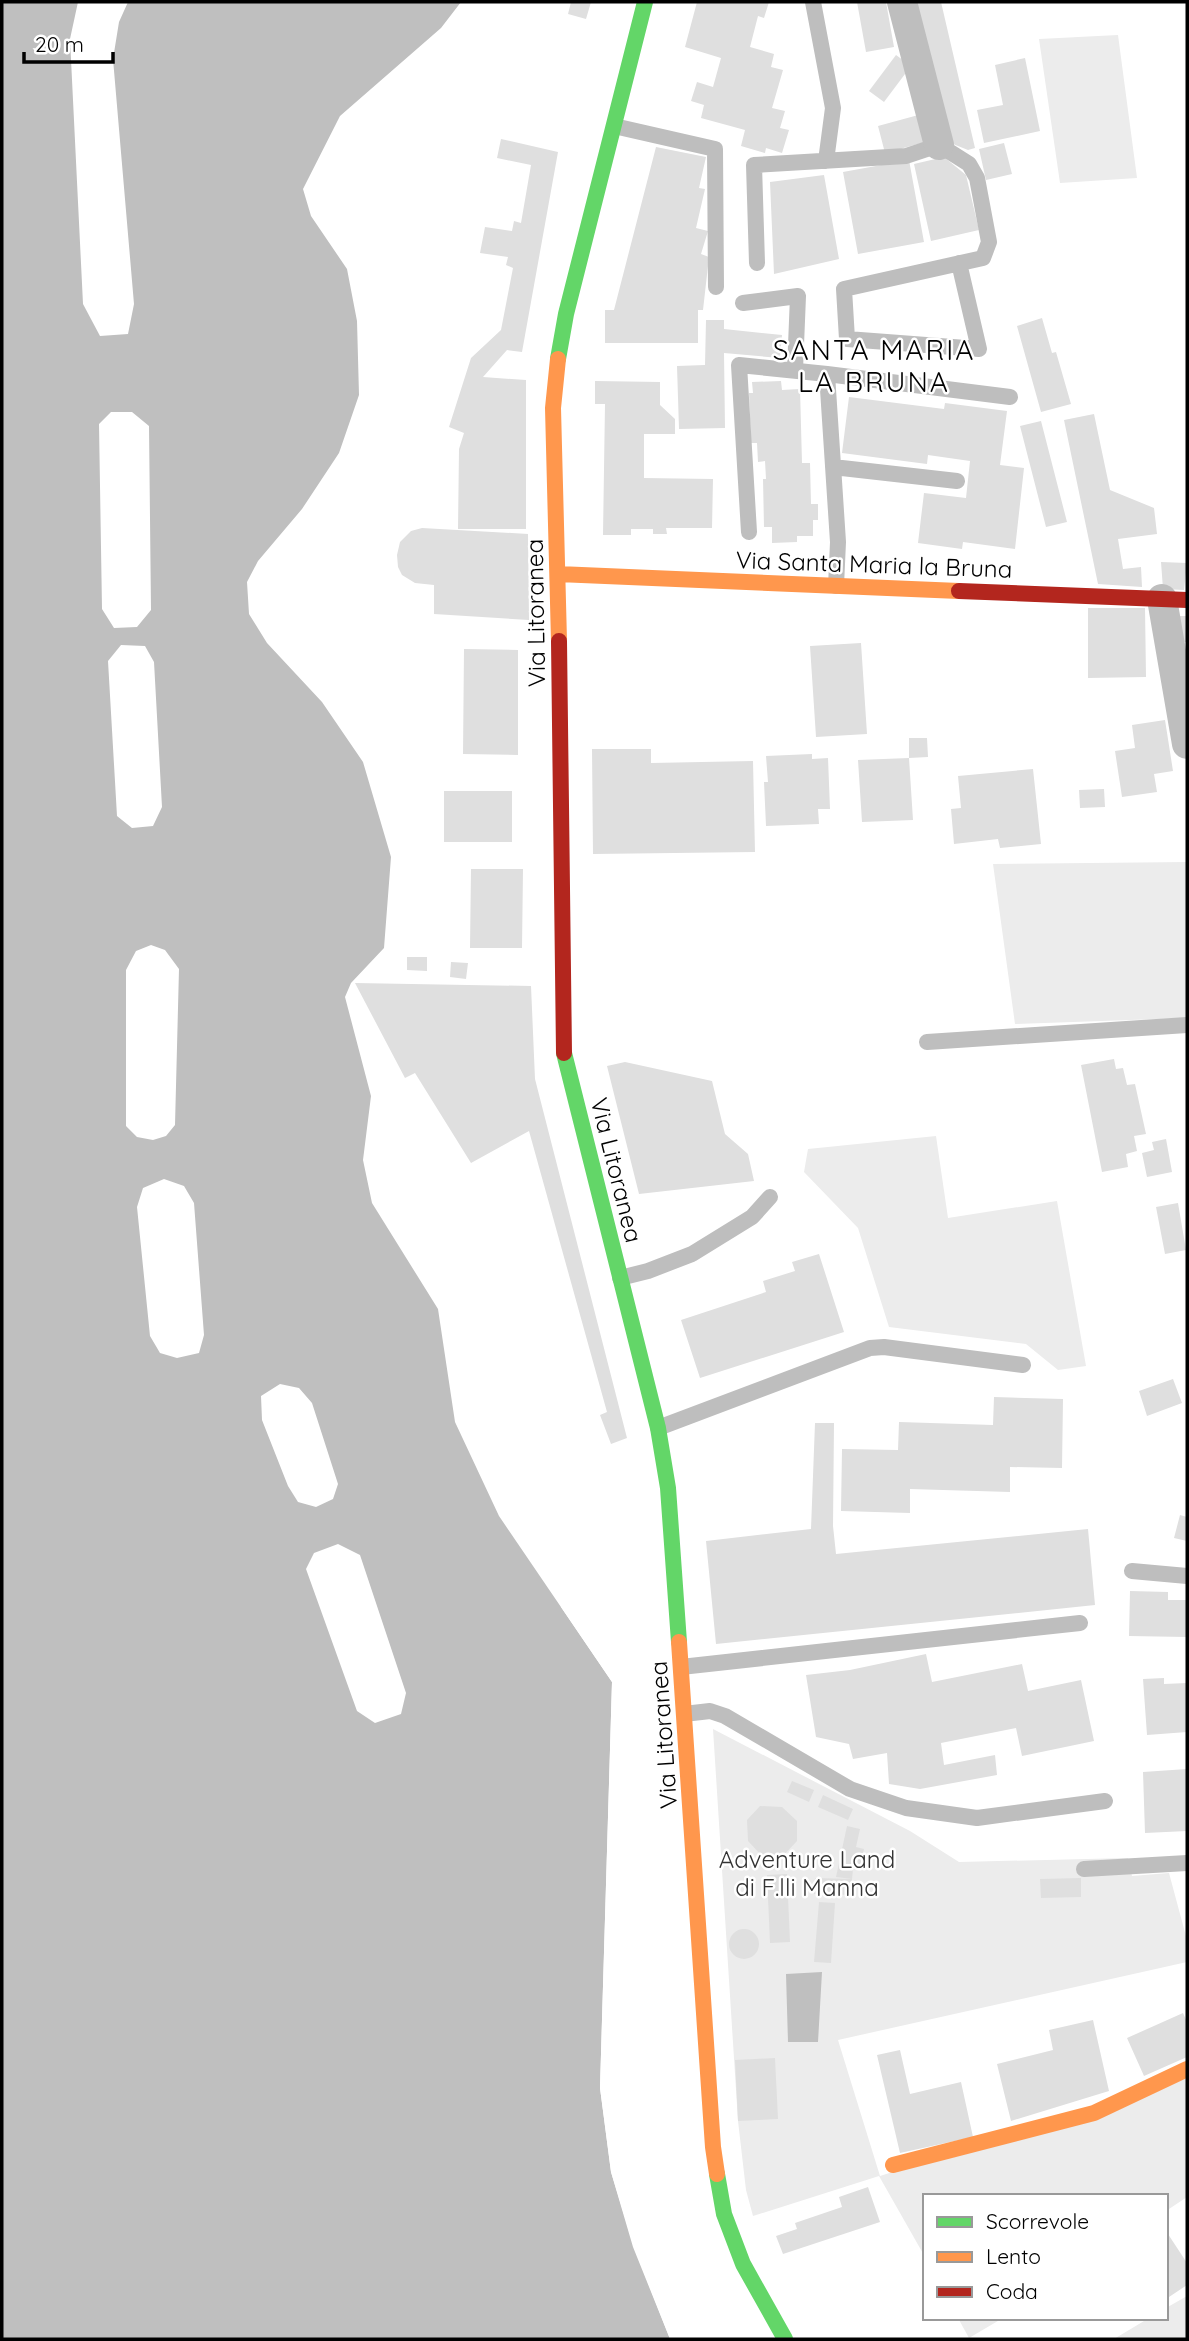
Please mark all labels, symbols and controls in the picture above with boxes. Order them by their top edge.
scale bar [24,21,114,65]
text: 20 m [35,31,84,57]
district label: SANTA MARIA LA BRUNA [773,332,975,399]
street label: Via Litoranea [519,539,551,687]
street label: Via Santa Maria la Bruna [735,544,1013,584]
street label: Via Litoranea [585,1094,649,1246]
street label: Via Litoranea [643,1660,683,1810]
park label: Adventure Land di F.lli Manna [719,1844,895,1902]
legend [923,2194,1168,2320]
text: Scorrevole [986,2208,1089,2234]
text: Lento [986,2243,1041,2269]
text: Coda [986,2278,1038,2304]

